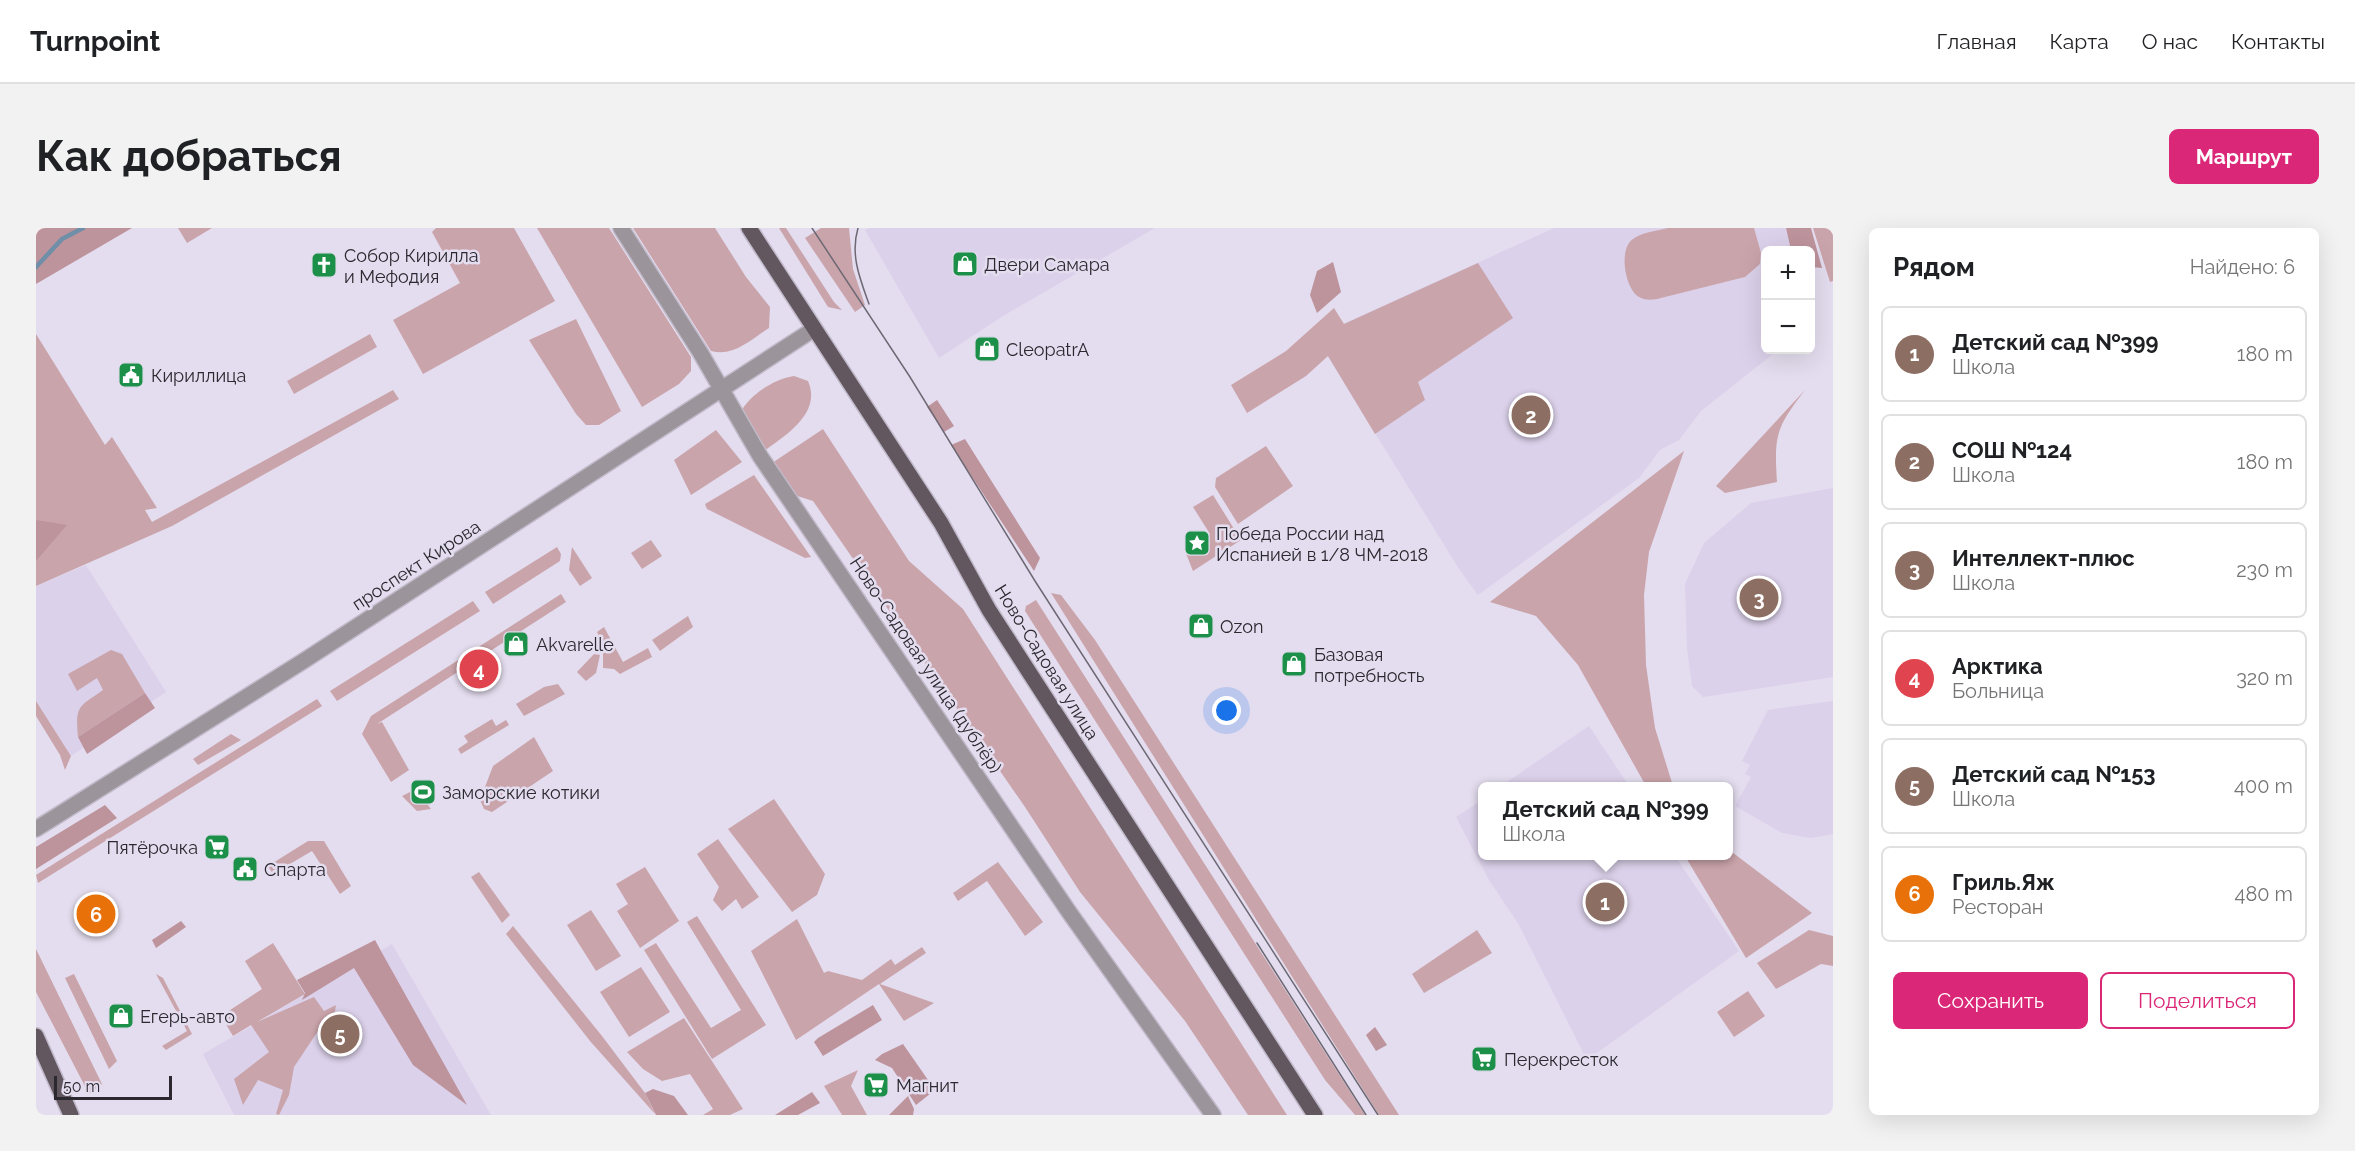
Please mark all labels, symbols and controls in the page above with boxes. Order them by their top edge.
text: Turnpoint [30,25,160,58]
text: Главная [1937,29,2017,54]
text: Карта [2050,29,2109,54]
text: О нас [2142,29,2198,54]
text: Контакты [2231,29,2325,54]
button: Маршрут [2169,129,2319,184]
text: Как добраться [36,132,342,181]
place label: Собор Кирилла и Мефодия [344,245,479,287]
map controls [1761,246,1815,354]
button: + [1761,246,1815,300]
shop icon: Двери Самара [950,249,980,279]
church icon: Собор Кирилла и Мефодия [309,250,339,280]
text: Рядом [1893,252,1975,282]
place label: Двери Самара [984,254,1110,275]
text: Найдено: 6 [2190,255,2295,279]
button: − [1761,300,1815,354]
text: Детский сад №399 [1952,329,2159,355]
shop icon: CleopatrA [972,334,1002,364]
place label: CleopatrA [1006,339,1089,360]
text: 1 [1910,342,1919,366]
text: 180 m [2237,342,2293,366]
text: Школа [1952,355,2015,379]
public building icon: Кириллица [116,360,146,390]
place label: Кириллица [151,365,246,386]
pin: 2 [1512,392,1550,438]
text: СОШ №124 [1952,437,2072,463]
text: 2 [1909,450,1920,474]
text: 180 m [2237,450,2293,474]
text: Школа [1952,463,2015,487]
street label: проспект Кирова [348,516,484,614]
place label: Победа России над Испанией в 1/8 ЧМ-2018 [1216,523,1428,565]
place icon: Победа России над Испанией в 1/8 ЧМ-2018 [1182,528,1212,558]
text: Интеллект-плюс [1952,545,2135,571]
street label: Ново-Садовая улица (дублёр) [846,553,1006,777]
text: 3 [1909,558,1920,582]
text: 230 m [2236,558,2293,582]
text: Школа [1952,571,2015,595]
pin: 3 [1740,576,1778,620]
street label: Ново-Садовая улица [991,581,1103,743]
shop icon: Ozon [1186,611,1216,641]
place label: Ozon [1220,616,1263,637]
shop icon: Akvarelle [501,629,531,659]
place label: Akvarelle [536,634,614,655]
place label: Базовая потребность [1314,644,1425,686]
pin: 4 [460,646,498,692]
shop icon: Базовая потребность [1279,649,1309,679]
text: Арктика [1952,653,2043,679]
text: 4 [1909,666,1920,690]
text: 320 m [2236,666,2293,690]
text: Больница [1952,679,2044,703]
your location [1212,696,1241,725]
text: Детский сад №153 [1952,761,2156,787]
text: 5 [1909,774,1920,798]
text: 400 m [2234,774,2293,798]
sports icon: Заморские котики [408,777,438,807]
place label: Заморские котики [442,782,600,803]
popup [1478,782,1733,860]
text: Школа [1952,787,2015,811]
text: Детский сад №399 [1502,796,1709,822]
text: Школа [1502,822,1565,846]
supermarket icon: Пятёрочка [202,832,232,862]
place label: Пятёрочка [106,837,198,858]
public building icon: Спарта [230,854,260,884]
place label: Спарта [264,859,326,880]
text: Гриль.Яж [1952,869,2055,895]
pin: 1 [1586,880,1624,924]
text: 6 [1908,882,1921,906]
text: 480 m [2235,882,2293,906]
pin: 6 [76,892,116,936]
text: Ресторан [1952,895,2044,919]
button: Сохранить [1893,972,2088,1029]
button: Поделиться [2100,972,2295,1029]
shop icon: Егерь-авто [106,1001,136,1031]
place label: Егерь-авто [140,1006,235,1027]
pin: 5 [320,1012,360,1056]
supermarket icon: Перекресток [1469,1044,1499,1074]
place label: Перекресток [1504,1049,1619,1070]
supermarket icon: Магнит [861,1070,891,1100]
scale bar [54,1073,172,1100]
place label: Магнит [896,1075,959,1096]
text: 50 m [63,1077,100,1096]

